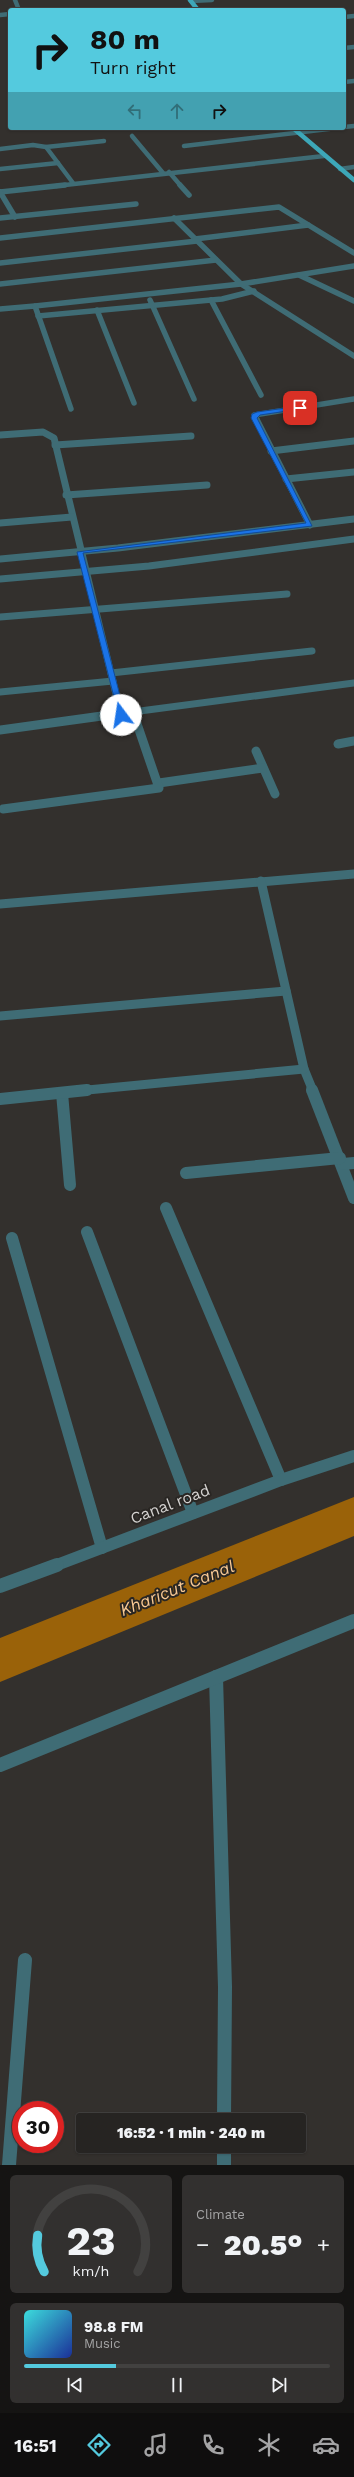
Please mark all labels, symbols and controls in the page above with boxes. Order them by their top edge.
text: 80 m [90,23,160,56]
icon: right [24,24,76,76]
text: Turn right [90,57,176,78]
icon: left [124,100,146,122]
icon: ahead [166,100,188,122]
icon: right [208,100,230,122]
pin [283,391,317,425]
icon: arrive [289,397,311,419]
position arrow [100,694,142,736]
street label: Canal road [128,1480,212,1528]
water label: Kharicut Canal [117,1556,237,1620]
speed limit sign: 30 [12,2101,64,2153]
text: 16:52 · 1 min · 240 m [117,2124,265,2142]
text: Climate [196,2207,245,2222]
text: 23 [66,2216,116,2265]
text: 20.5° [223,2227,303,2262]
text: − [196,2232,209,2257]
text: + [317,2232,330,2257]
text: km/h [73,2263,109,2279]
text: 98.8 FM [84,2318,144,2336]
text: Music [84,2336,121,2351]
icon: previous [64,2374,86,2396]
icon: pause [166,2374,188,2396]
icon: next [268,2374,290,2396]
icon: directions [85,2431,113,2459]
icon: music [142,2431,170,2459]
icon: phone [199,2431,227,2459]
icon: climate [255,2431,283,2459]
icon: car [312,2431,340,2459]
text: 16:51 [14,2435,57,2456]

